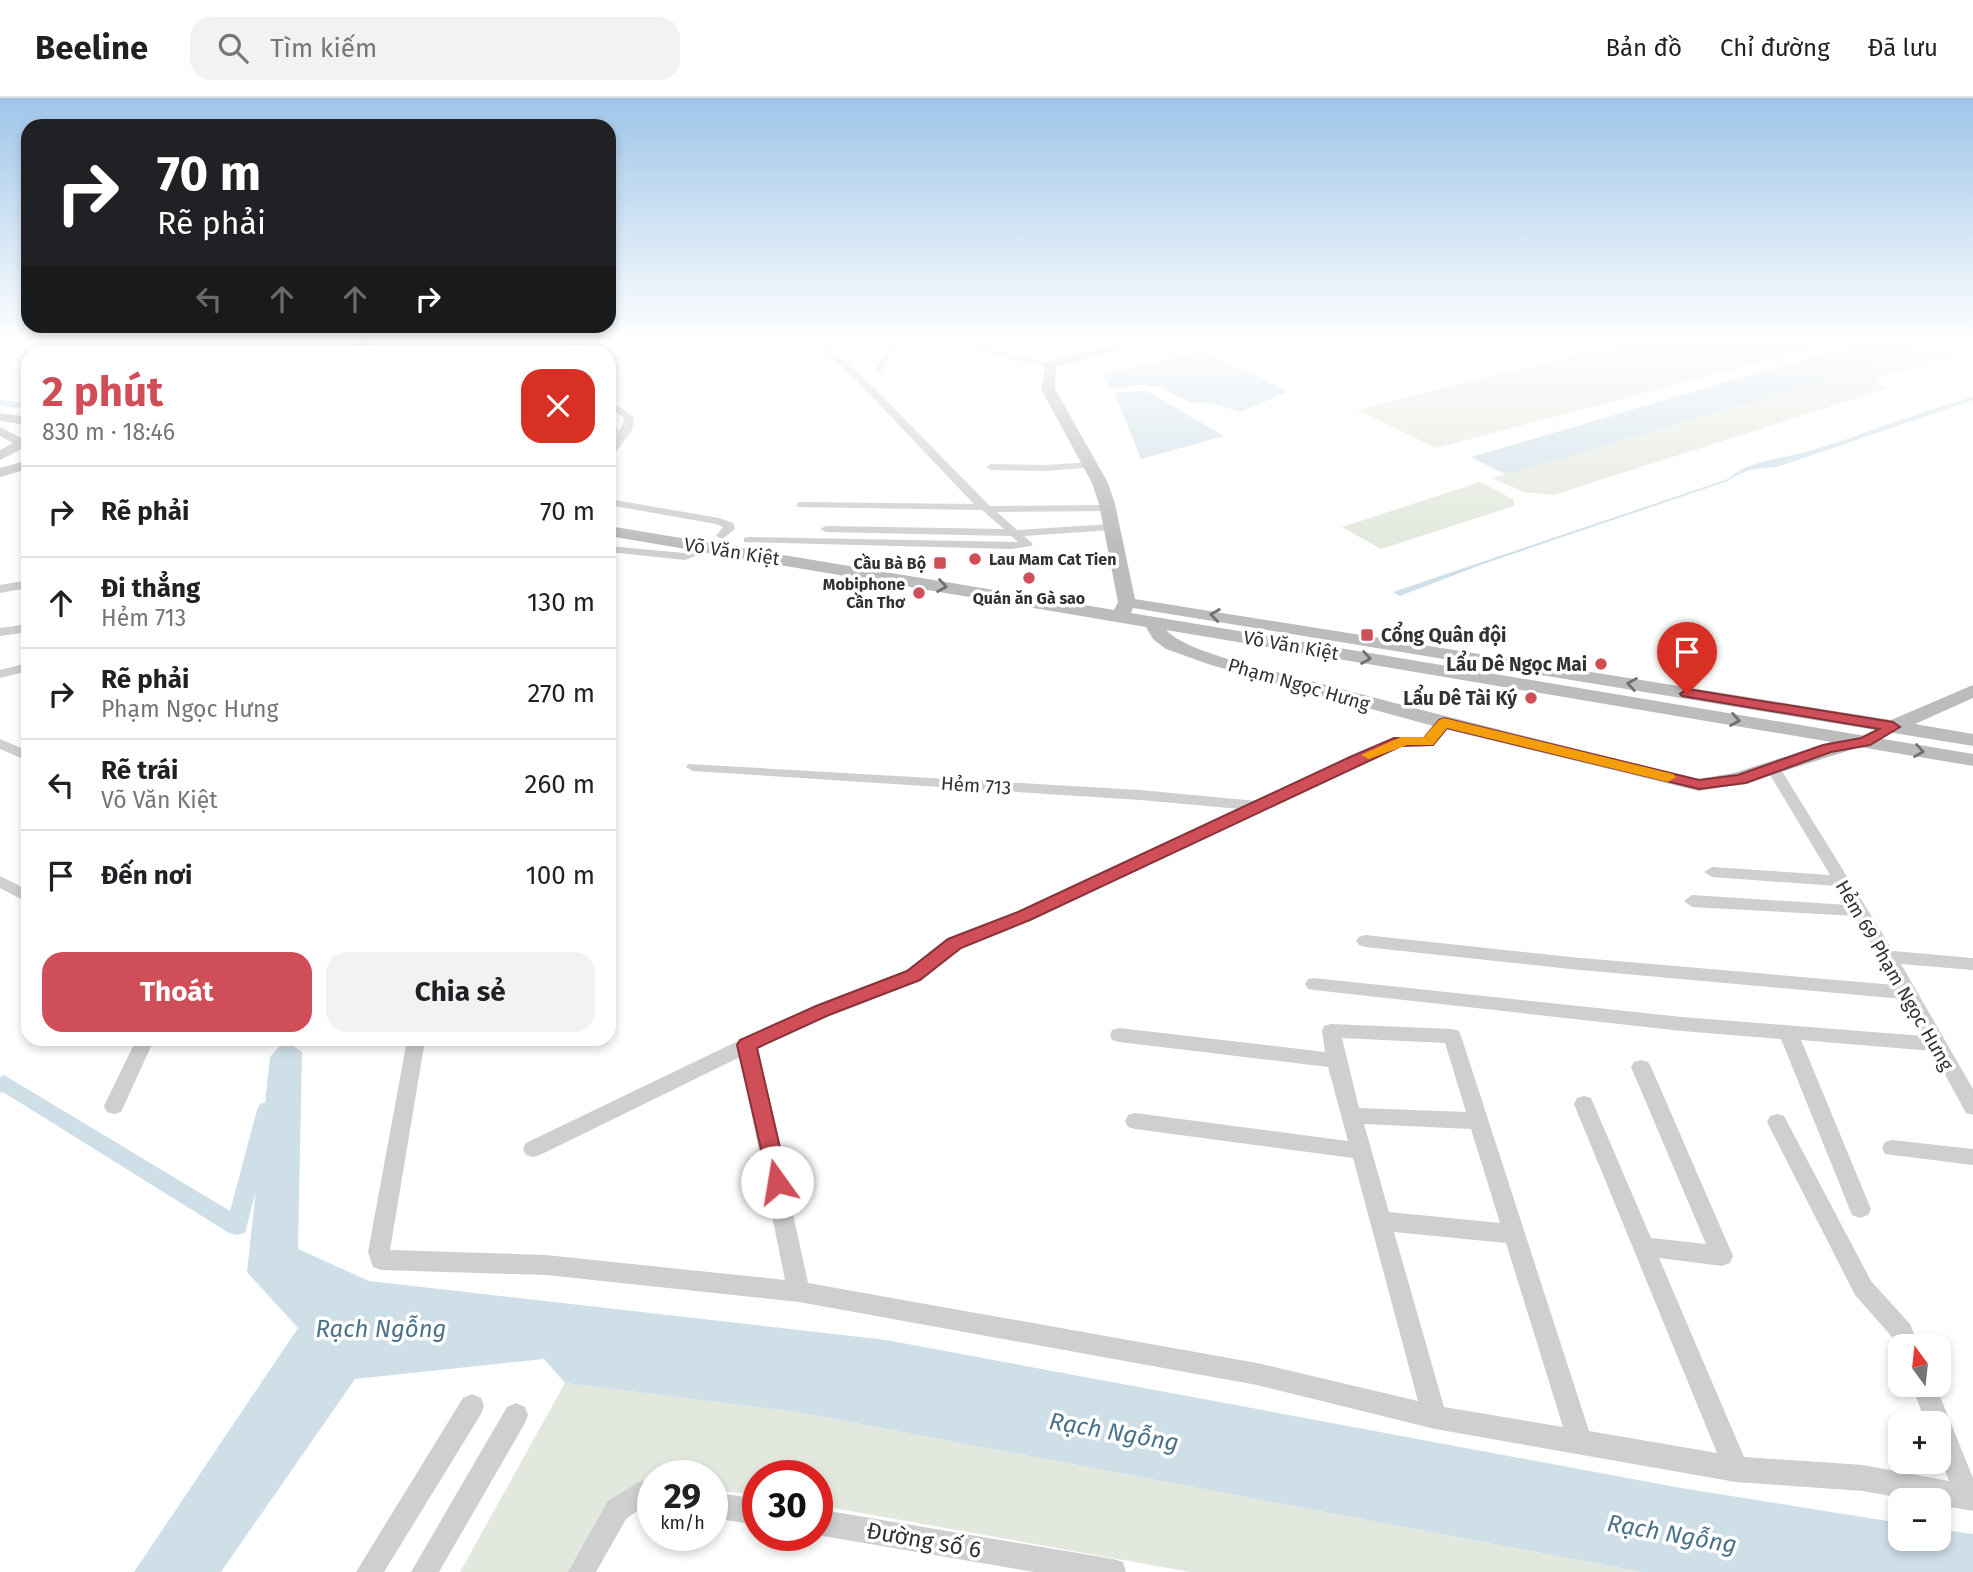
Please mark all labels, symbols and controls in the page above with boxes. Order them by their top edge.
search box [190,17,680,80]
text: Beeline [35,28,148,68]
icon: search [214,29,252,67]
text: Tìm kiếm [270,33,377,64]
text: Bản đồ [1605,34,1682,62]
text: Chỉ đường [1720,34,1830,62]
text: Đã lưu [1868,34,1938,62]
text: 70 m [157,144,261,203]
icon: right [42,147,133,238]
text: Rẽ phải [157,204,266,242]
icon: left [190,280,228,318]
icon: ahead [263,280,301,318]
icon: ahead [336,280,374,318]
icon: right [409,280,447,318]
text: 2 phút [42,367,163,417]
button: close [521,369,595,443]
text: 830 m · 18:46 [42,418,175,446]
icon: right [42,493,80,531]
text: Rẽ phải [101,496,189,527]
text: 70 m [540,496,595,527]
street label: Võ Văn Kiệt [683,533,781,570]
place label: Lau Mam Cat Tien [989,550,1116,569]
marker: Lau Mam Cat Tien [967,551,983,567]
place label: Cầu Bà Bộ [854,553,926,573]
marker: Cầu Bà Bộ [932,555,948,571]
marker: Quán ăn Gà sao [1021,570,1037,586]
text: Đi thẳng [101,573,200,604]
place label: Mobiphone Cần Thơ [823,575,906,612]
one-way arrow [936,578,948,593]
icon: ahead [42,584,80,622]
marker: Mobiphone Cần Thơ [911,585,927,601]
text: 130 m [527,587,595,618]
place label: Quán ăn Gà sao [973,589,1085,608]
text: Hẻm 713 [101,604,186,632]
one-way arrow [1209,607,1221,622]
place label: Cổng Quân đội [1381,621,1506,647]
pin [1657,622,1717,694]
street label: Võ Văn Kiệt [1241,626,1340,665]
marker: Cổng Quân đội [1359,627,1375,643]
icon: arrive [1668,633,1706,671]
one-way arrow [1360,650,1371,665]
place label: Lẩu Dê Ngọc Mai [1446,650,1587,676]
street label: Phạm Ngọc Hưng [1225,653,1373,716]
marker: Lẩu Dê Ngọc Mai [1593,656,1609,672]
text: Rẽ phải [101,664,189,695]
icon: right [42,675,80,713]
one-way arrow [1626,677,1638,692]
text: 270 m [527,678,595,709]
place label: Lẩu Dê Tài Ký [1403,684,1517,710]
marker: Lẩu Dê Tài Ký [1523,690,1539,706]
text: Phạm Ngọc Hưng [101,695,278,723]
one-way arrow [1729,712,1741,727]
one-way arrow [1913,743,1925,758]
text: Rẽ trái [101,755,178,786]
icon: left [42,766,80,804]
text: 260 m [525,769,595,800]
street label: Hẻm 713 [940,772,1012,799]
text: Võ Văn Kiệt [101,786,218,814]
icon: arrive [42,857,80,895]
text: Đến nơi [101,860,192,891]
text: 100 m [526,860,595,891]
street label: Hẻm 69 Phạm Ngọc Hưng [1831,876,1959,1075]
button: Thoát [42,952,312,1032]
button: Chia sẻ [326,952,595,1032]
position arrow [740,1145,814,1219]
water label: Rạch Ngỗng [315,1315,447,1343]
north arrow [1888,1334,1951,1396]
map controls [1888,1334,1951,1551]
water label: Rạch Ngỗng [1047,1407,1181,1457]
button: + [1888,1411,1951,1474]
speed limit sign: 30 [742,1460,833,1551]
text: 29 [664,1475,701,1517]
button: − [1888,1488,1951,1551]
water label: Rạch Ngỗng [1605,1509,1739,1559]
text: km/h [660,1512,705,1534]
street label: Đường số 6 [864,1516,984,1564]

